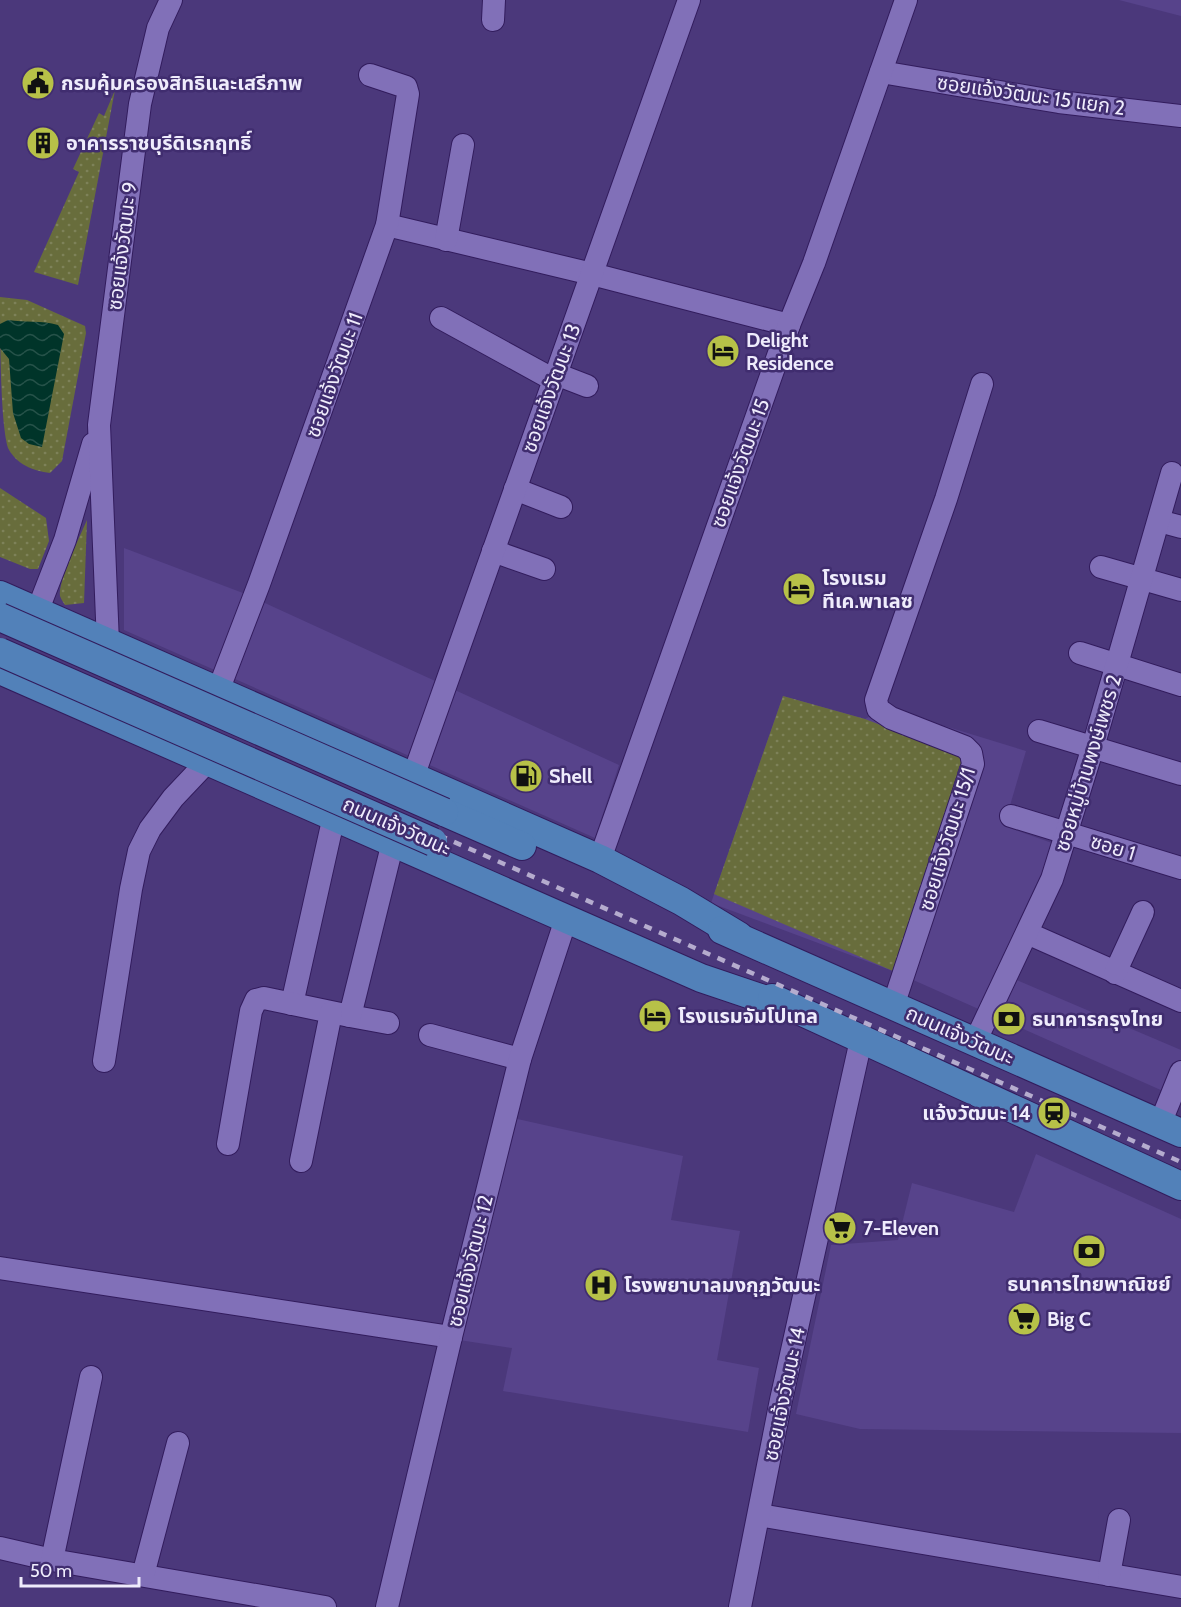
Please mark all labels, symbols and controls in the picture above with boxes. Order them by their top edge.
public building icon: กรมคุ้มครองสิทธิและเสรีภาพ [20,65,56,101]
street label: ซอยแจ้งวัฒนะ 15 แยก 2 [935,70,1127,120]
place label: กรมคุ้มครองสิทธิและเสรีภาพ [61,71,302,95]
building icon: อาคารราชบุรีดิเรกฤทธิ์ [25,125,61,161]
place label: อาคารราชบุรีดิเรกฤทธิ์ [66,130,253,155]
street label: ซอยแจ้งวัฒนะ 9 [102,180,142,312]
street label: ซอยแจ้งวัฒนะ 11 [300,309,368,441]
street label: ซอยแจ้งวัฒนะ 13 [517,320,585,456]
place label: Delight Residence [746,328,834,375]
hotel icon: Delight Residence [705,333,741,369]
street label: ซอยแจ้งวัฒนะ 15 [706,395,774,531]
place label: โรงแรม ทีเค.พาเลซ [822,566,913,613]
hotel icon: โรงแรม ทีเค.พาเลซ [781,571,817,607]
street label: ซอยหมู่บ้านพงษ์เพชร 2 [1050,672,1127,855]
fuel station icon: Shell [508,758,544,794]
place label: Shell [549,764,592,788]
street label: ซอยแจ้งวัฒนะ 15/1 [914,765,980,913]
street label: ถนนแจ้งวัฒนะ [339,792,455,860]
street label: ซอย 1 [1088,829,1138,865]
hotel icon: โรงแรมจัมโปเทล [637,998,673,1034]
street label: ถนนแจ้งวัฒนะ [902,1001,1018,1069]
bank icon: ธนาคารกรุงไทย [991,1001,1027,1037]
place label: โรงแรมจัมโปเทล [678,1004,818,1028]
place label: ธนาคารกรุงไทย [1032,1007,1163,1031]
station icon: แจ้งวัฒนะ 14 [1036,1095,1072,1131]
place label: แจ้งวัฒนะ 14 [922,1101,1031,1125]
street label: ซอยแจ้งวัฒนะ 12 [442,1193,498,1329]
supermarket icon: 7-Eleven [822,1210,858,1246]
place label: 7-Eleven [863,1216,939,1240]
bank icon: ธนาคารไทยพาณิชย์ [1071,1233,1107,1269]
hospital icon: โรงพยาบาลมงกุฎวัฒนะ [583,1267,619,1303]
place label: ธนาคารไทยพาณิชย์ [1007,1272,1171,1296]
place label: โรงพยาบาลมงกุฎวัฒนะ [624,1273,820,1297]
supermarket icon: Big C [1006,1301,1042,1337]
place label: Big C [1047,1307,1091,1331]
street label: ซอยแจ้งวัฒนะ 14 [758,1324,810,1463]
scale bar [21,1550,140,1588]
text: 50 m [30,1560,72,1582]

